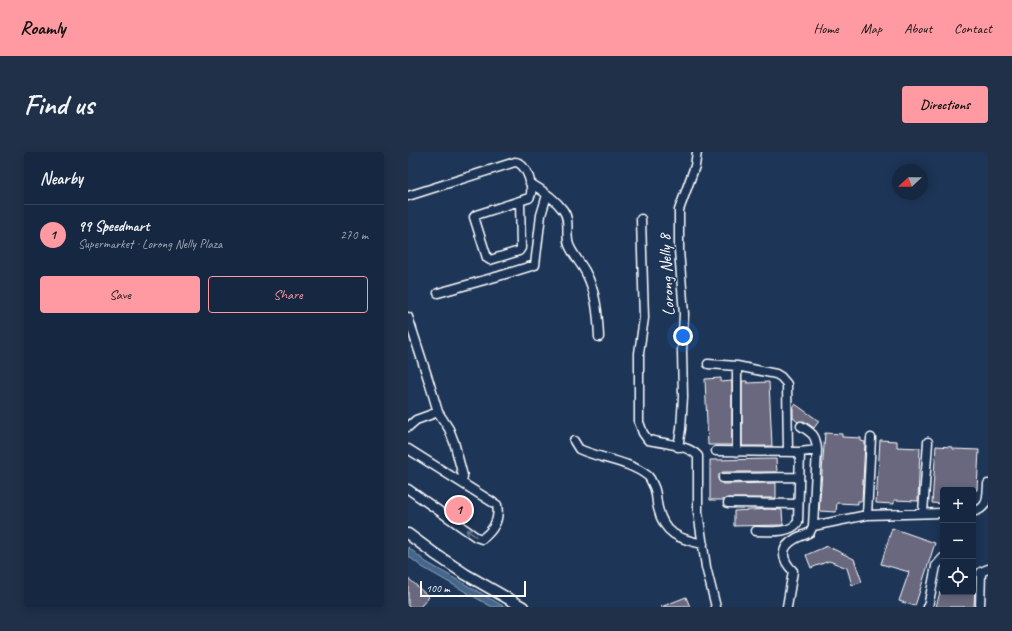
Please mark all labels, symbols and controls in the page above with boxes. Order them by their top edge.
text: Roamly [20,16,66,40]
text: Home [813,20,839,37]
text: Map [861,20,882,37]
text: About [904,20,932,37]
text: Contact [954,20,992,37]
button: Directions [902,86,988,123]
text: Find us [24,87,94,122]
north arrow [892,164,928,200]
text: Nearby [40,168,83,189]
text: 99 Speedmart [78,217,149,236]
text: 1 [50,227,56,243]
text: 270 m [340,227,368,243]
street label: Lorong Nelly 8 [654,231,679,317]
text: Supermarket · Lorong Nelly Plaza [78,236,222,252]
button: Save [40,276,200,313]
button: Share [208,276,368,313]
your location [673,326,693,346]
map controls [940,487,976,595]
button: + [940,487,976,523]
pin: 1 [446,495,472,525]
button: − [940,523,976,559]
one-way arrow [466,529,477,537]
button: locate [940,559,976,595]
scale bar [420,579,526,598]
text: 100 m [426,581,450,595]

